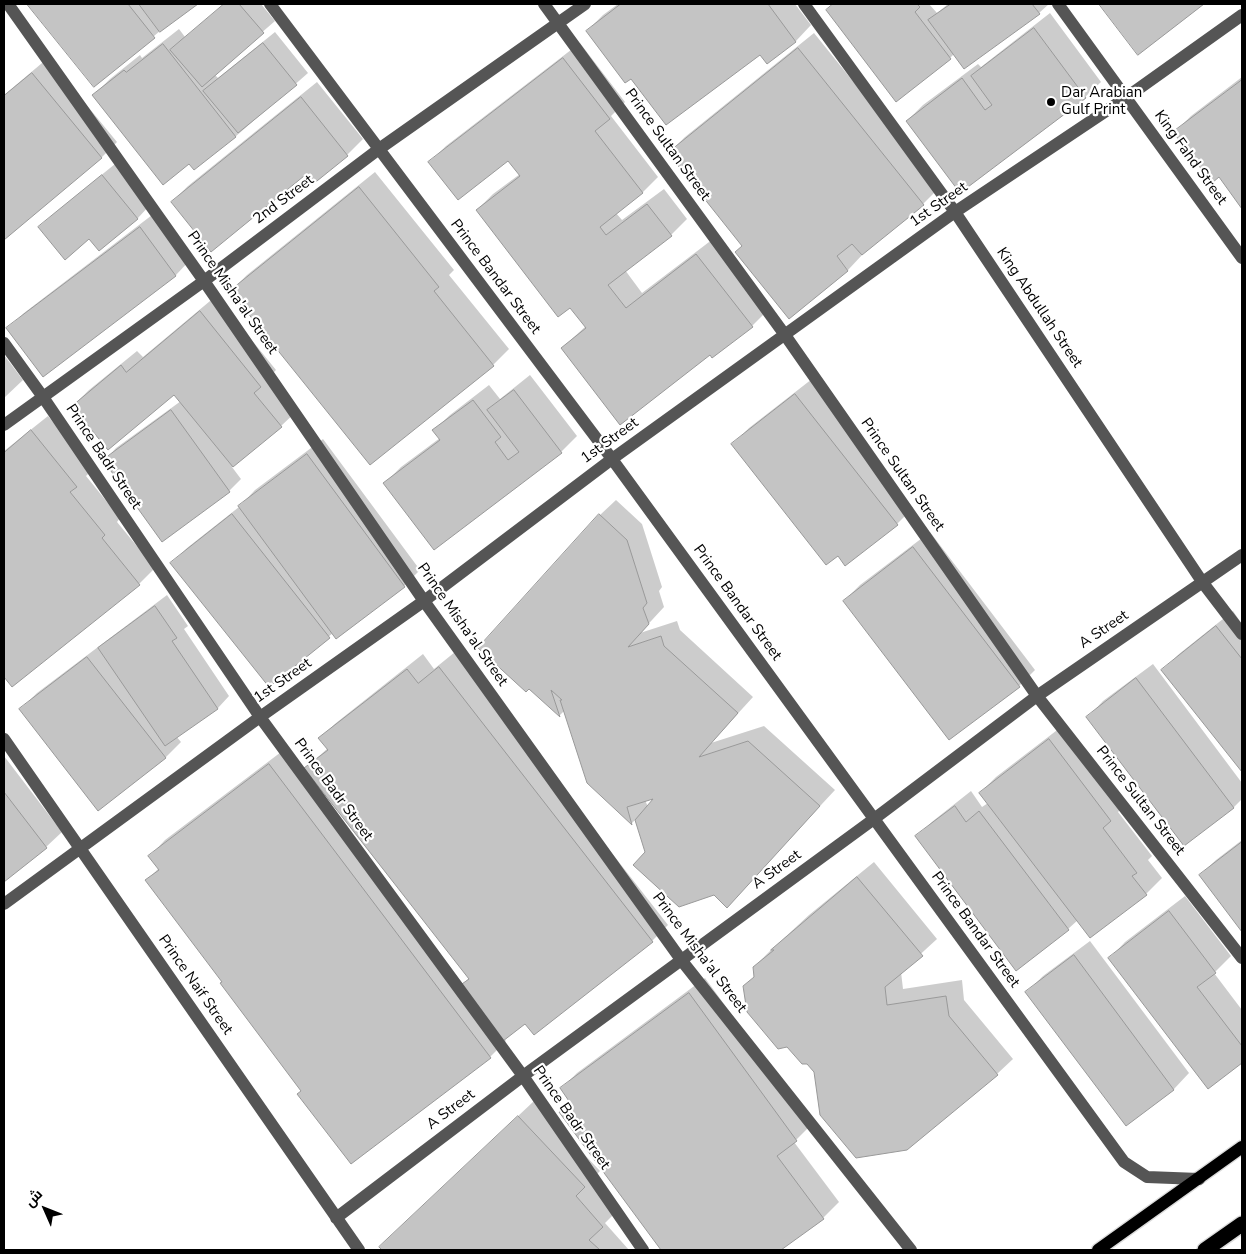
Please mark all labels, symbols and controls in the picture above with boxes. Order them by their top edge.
place label: Dar Arabian Gulf Print [1061,84,1142,119]
street label: Prince Sultan Street [620,86,714,204]
marker: Dar Arabian Gulf Print [1045,96,1057,108]
street label: King Fahd Street [1150,107,1230,209]
street label: 2nd Street [250,171,318,229]
street label: 1st Street [907,179,971,231]
street label: Prince Bandar Street [446,216,544,338]
street label: Prince Misha'al Street [183,228,281,358]
street label: King Abdullah Street [992,245,1086,371]
street label: Prince Badr Street [61,401,145,513]
street label: 1st Street [578,414,642,468]
street label: Prince Sultan Street [856,415,948,535]
street label: Prince Bandar Street [689,542,785,664]
street label: Prince Misha'al Street [413,560,511,690]
street label: A Street [1076,607,1132,653]
street label: 1st Street [251,655,315,707]
street label: Prince Badr Street [290,735,376,845]
street label: Prince Sultan Street [1092,743,1188,859]
street label: A Street [749,846,805,894]
street label: Prince Bandar Street [927,869,1023,991]
street label: Prince Misha'al Street [648,889,750,1017]
street label: Prince Naif Street [154,932,236,1038]
street label: Prince Badr Street [529,1063,613,1173]
street label: A Street [423,1086,479,1134]
north arrow [20,1184,70,1234]
text: ش [21,1185,47,1211]

